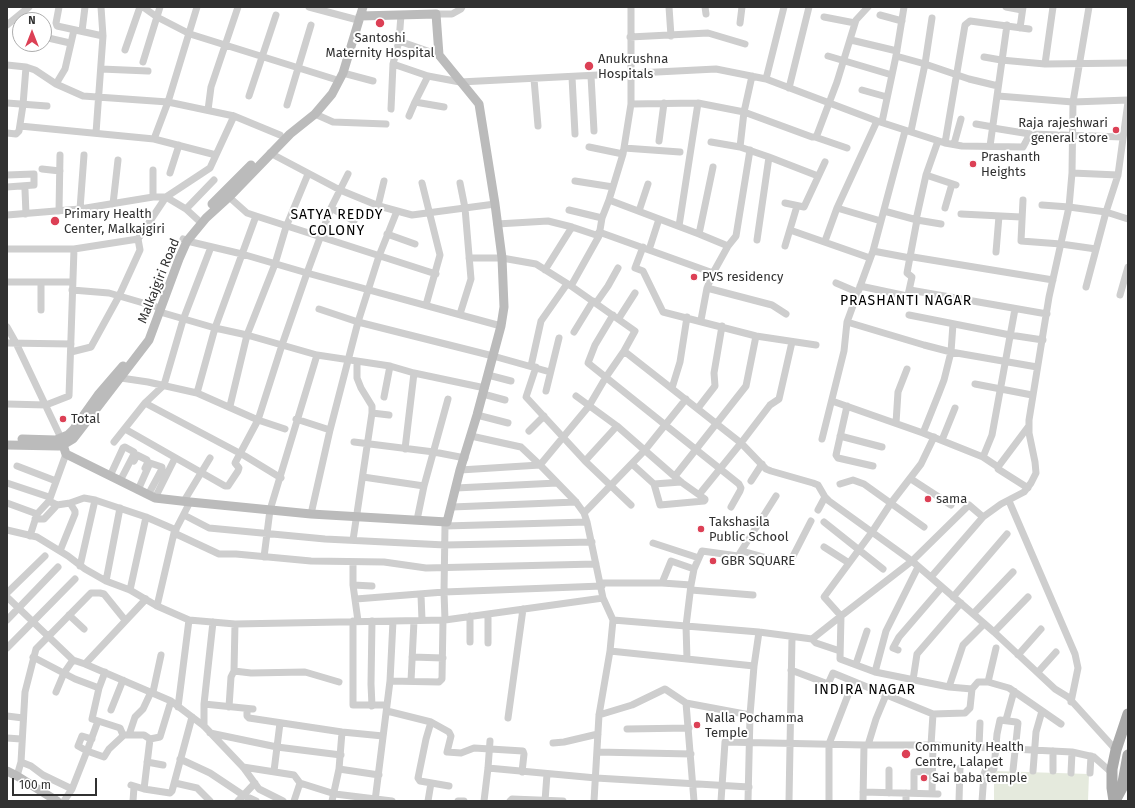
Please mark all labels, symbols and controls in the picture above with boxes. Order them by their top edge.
north arrow [12,12,52,52]
text: N [28,14,36,27]
marker: Santoshi Maternity Hospital [374,17,386,29]
place label: Santoshi Maternity Hospital [326,30,434,61]
place label: Anukrushna Hospitals [598,51,668,82]
marker: Anukrushna Hospitals [583,60,595,72]
place label: Raja rajeshwari general store [1018,115,1108,146]
marker: Raja rajeshwari general store [1111,125,1121,135]
place label: Prashanth Heights [981,149,1040,180]
marker: Prashanth Heights [968,159,978,169]
place label: Primary Health Center, Malkajgiri [64,206,165,237]
district label: SATYA REDDY COLONY [290,207,384,240]
marker: Primary Health Center, Malkajgiri [49,215,61,227]
street label: Malkajgiri Road [135,236,183,326]
place label: PVS residency [702,269,783,285]
marker: PVS residency [689,272,699,282]
district label: PRASHANTI NAGAR [840,293,972,309]
place label: Total [71,411,100,427]
marker: Total [58,414,68,424]
place label: sama [936,491,967,507]
marker: sama [923,494,933,504]
place label: Takshasila Public School [709,514,789,545]
marker: Takshasila Public School [696,524,706,534]
place label: GBR SQUARE [721,553,795,569]
marker: GBR SQUARE [708,556,718,566]
district label: INDIRA NAGAR [814,682,916,698]
place label: Nalla Pochamma Temple [705,710,804,741]
marker: Nalla Pochamma Temple [692,720,702,730]
place label: Community Health Centre, Lalapet [915,739,1024,770]
marker: Community Health Centre, Lalapet [900,748,912,760]
scale bar [14,770,99,796]
place label: Sai baba temple [932,770,1027,786]
marker: Sai baba temple [919,773,929,783]
text: 100 m [19,778,51,792]

